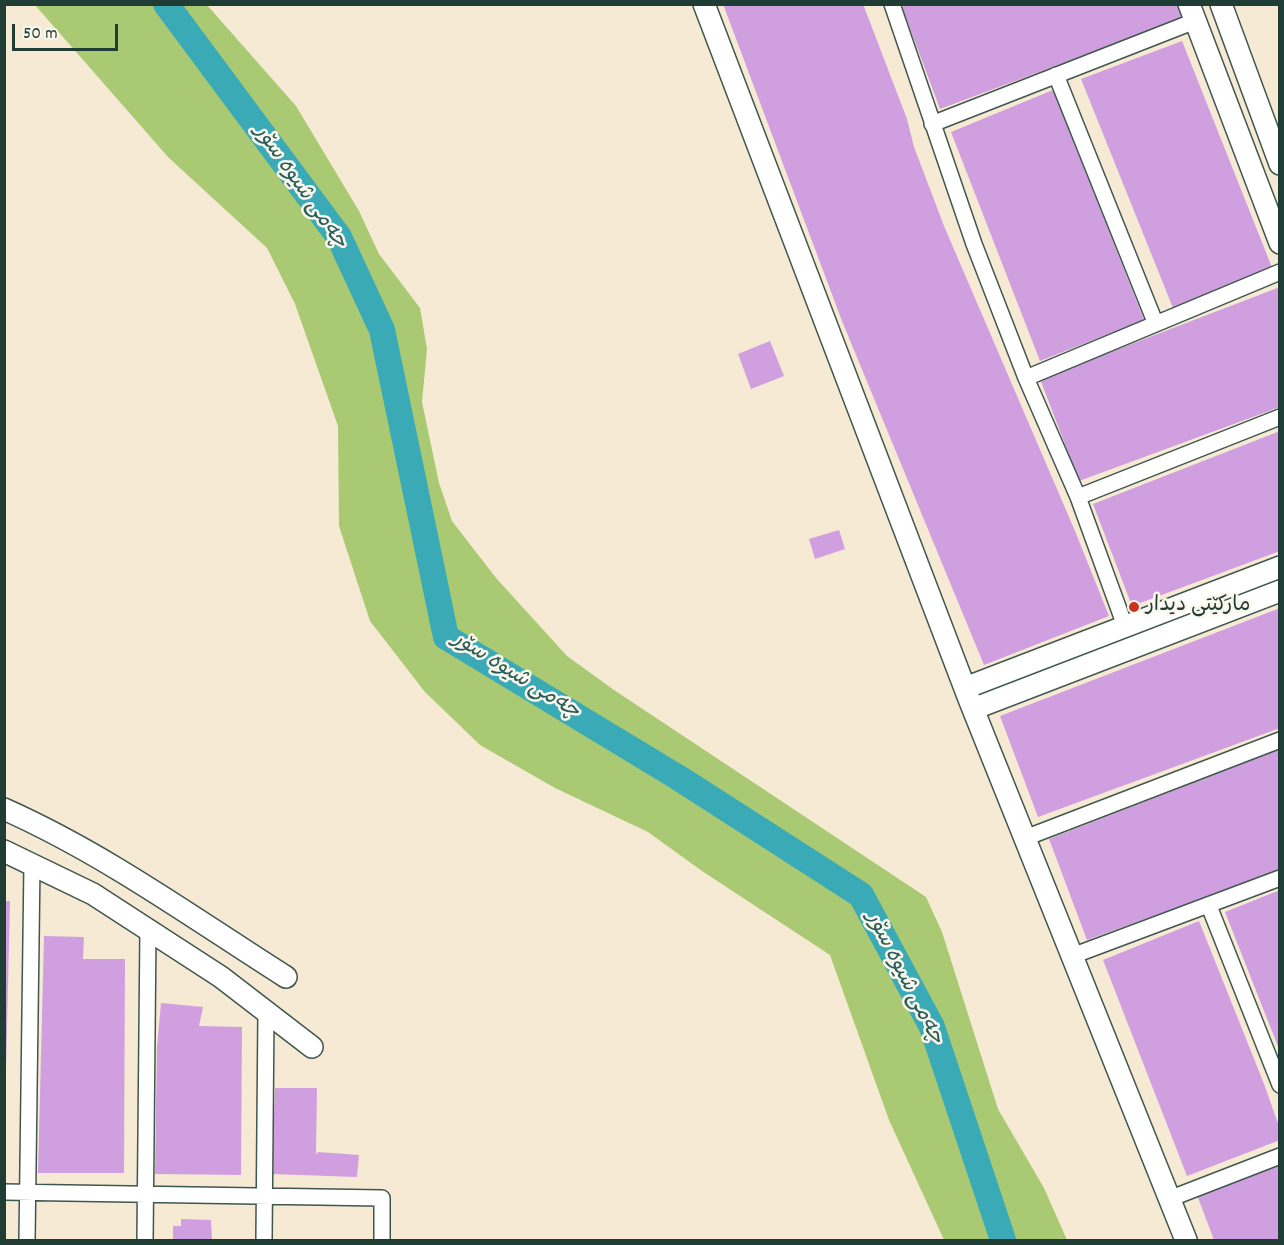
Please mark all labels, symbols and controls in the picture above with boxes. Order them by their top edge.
scale bar [15,12,122,50]
text: 50 m [23,22,58,47]
water label: چەمی شیوە سۆر [247,121,351,255]
place label: مارکێتی دیدار [1146,594,1250,620]
marker: مارکێتی دیدار [1127,600,1141,614]
water label: چەمی شیوە سۆر [447,627,583,727]
water label: چەمی شیوە سۆر [858,908,948,1050]

